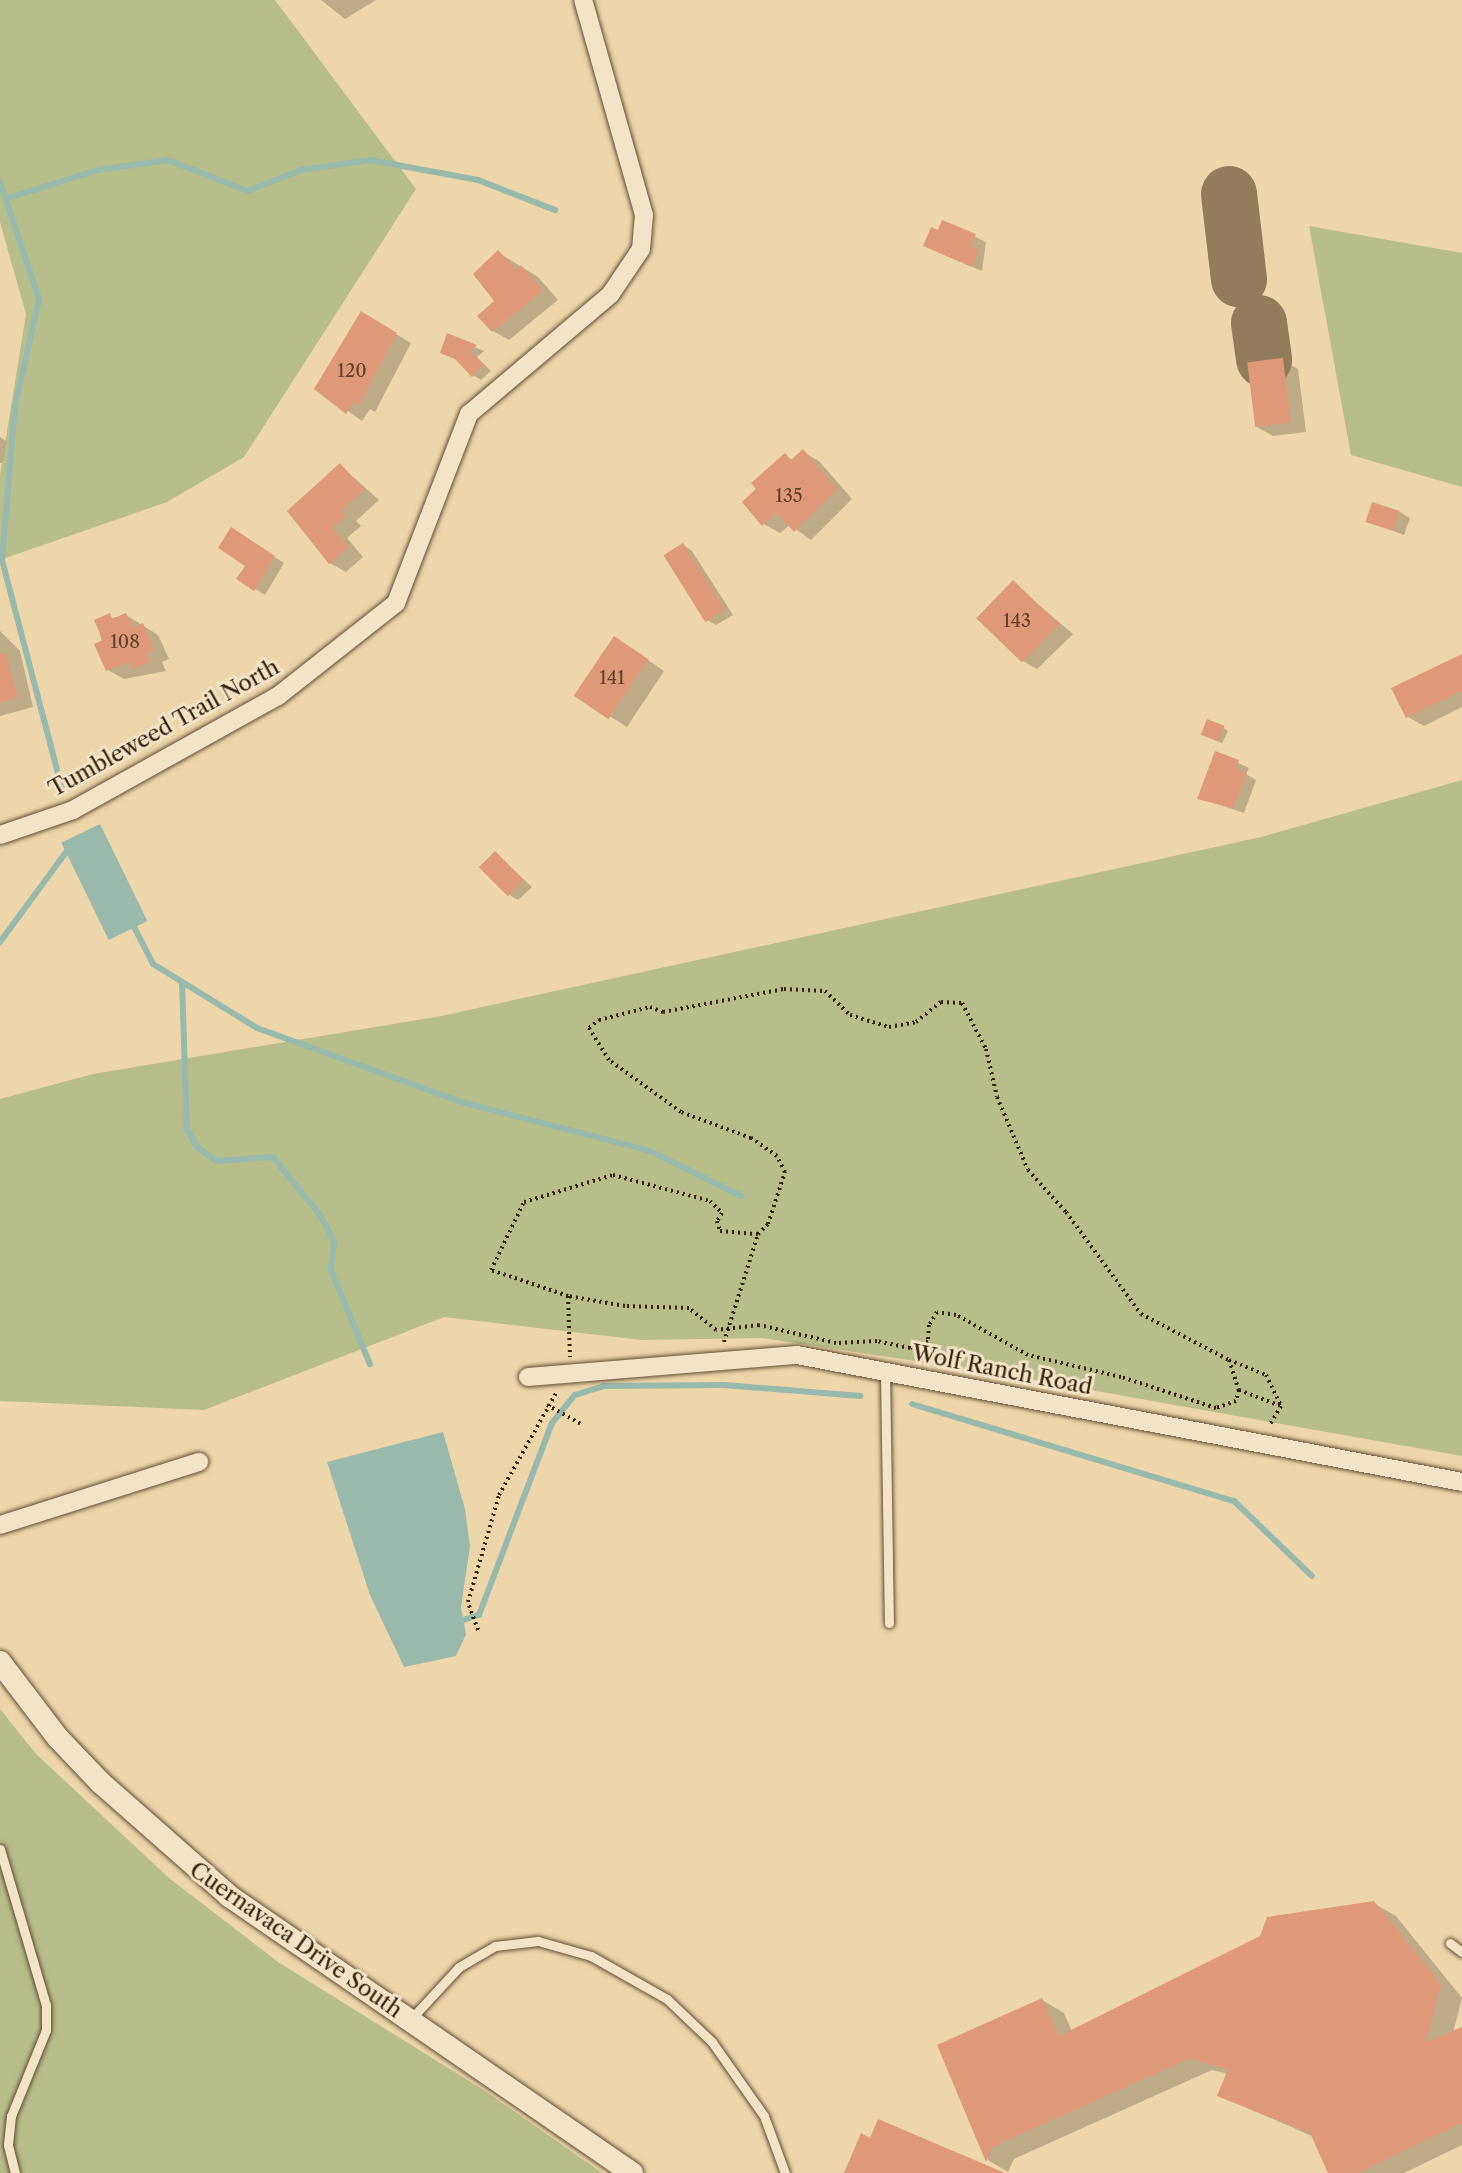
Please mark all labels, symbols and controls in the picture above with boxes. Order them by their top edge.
house number: 120 [337,360,367,382]
house number: 135 [775,485,803,507]
house number: 143 [1003,610,1031,632]
house number: 108 [110,631,140,653]
street label: Tumbleweed Trail North [44,653,284,803]
house number: 141 [599,667,625,689]
street label: Wolf Ranch Road [910,1340,1094,1400]
street label: Cuernavaca Drive South [185,1856,407,2024]

